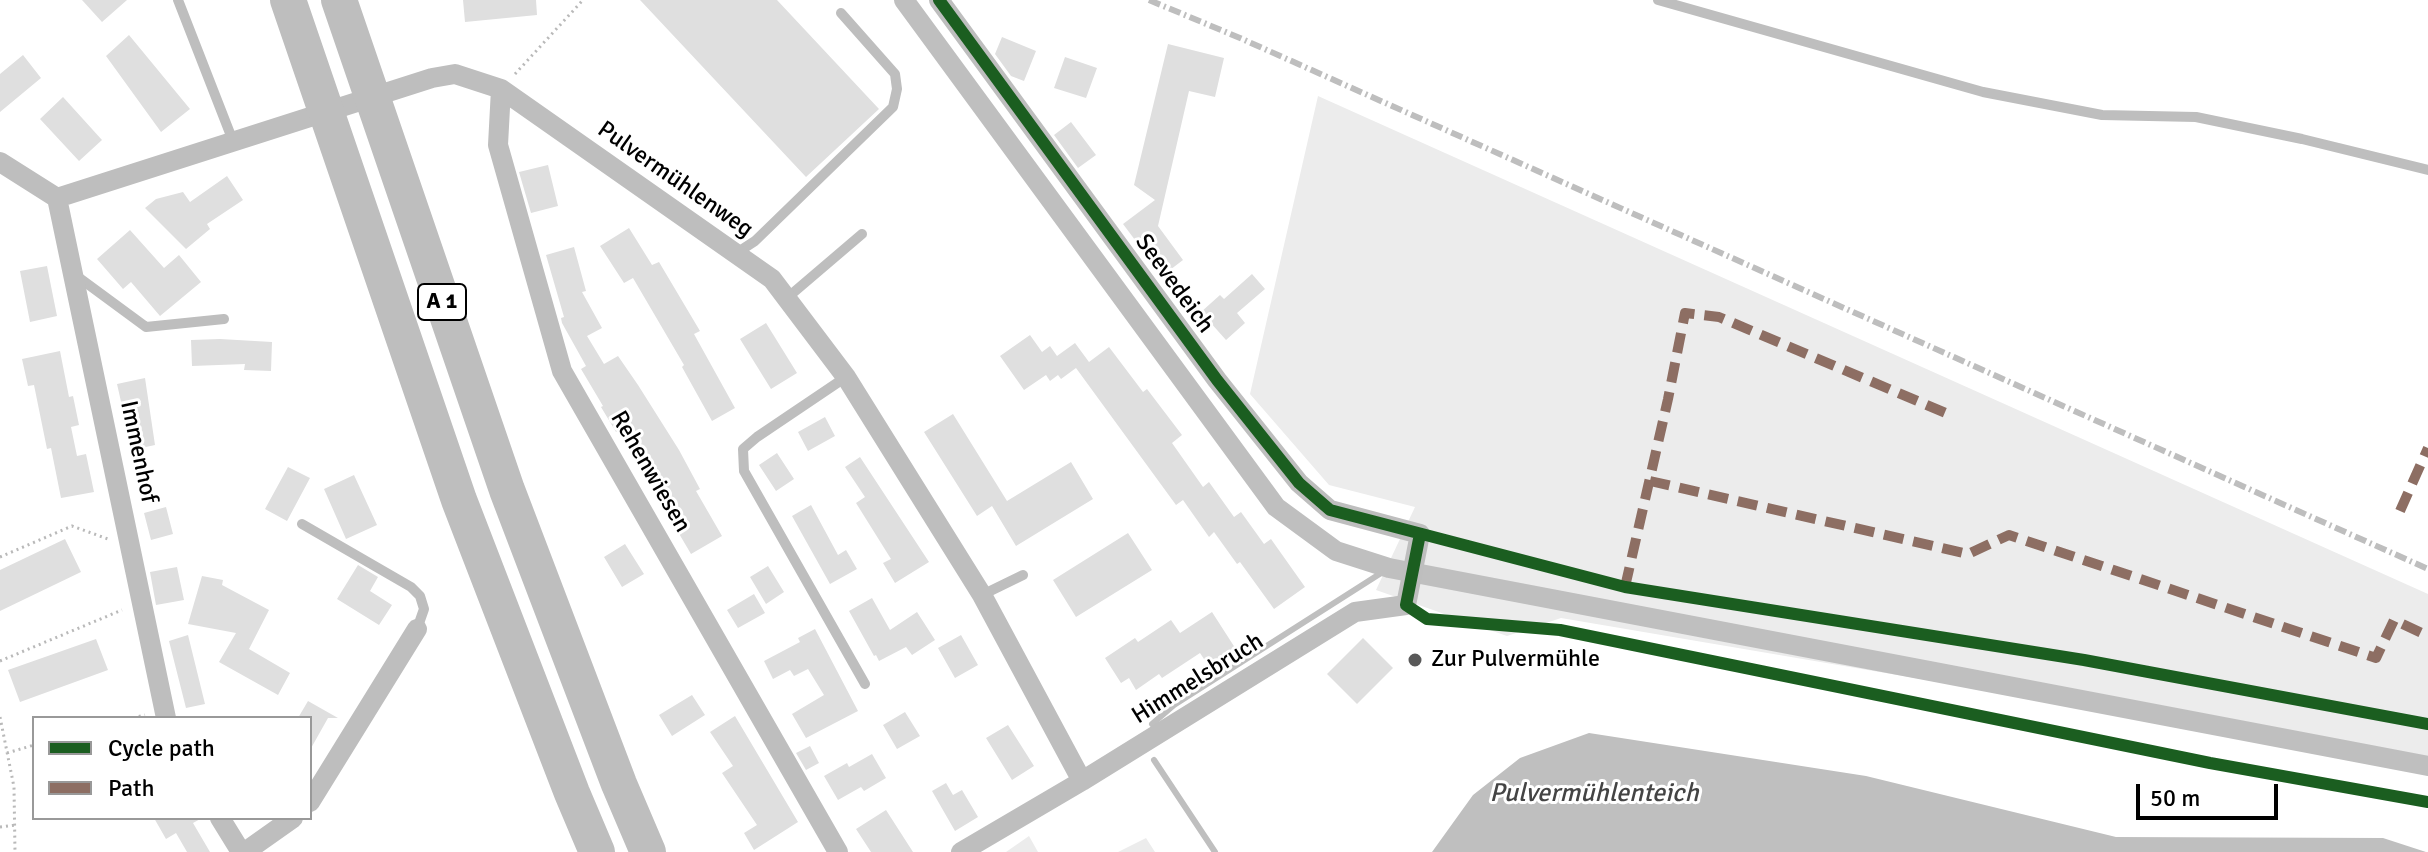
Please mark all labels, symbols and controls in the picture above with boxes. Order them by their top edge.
street label: Pulvermühlenweg [592,116,758,244]
street label: Seevedeich [1128,229,1220,339]
road number: A 1 [418,284,466,320]
street label: Immenhof [113,398,163,506]
street label: Rehenwiesen [604,406,696,538]
street label: Himmelsbruch [1127,627,1269,731]
place label: Zur Pulvermühle [1431,646,1600,674]
marker: Zur Pulvermühle [1406,651,1424,669]
legend [32,716,312,820]
text: Cycle path [108,733,215,763]
scale bar [2140,768,2282,818]
text: Path [108,773,154,803]
water label: Pulvermühlenteich [1489,778,1699,810]
text: 50 m [2150,783,2200,813]

